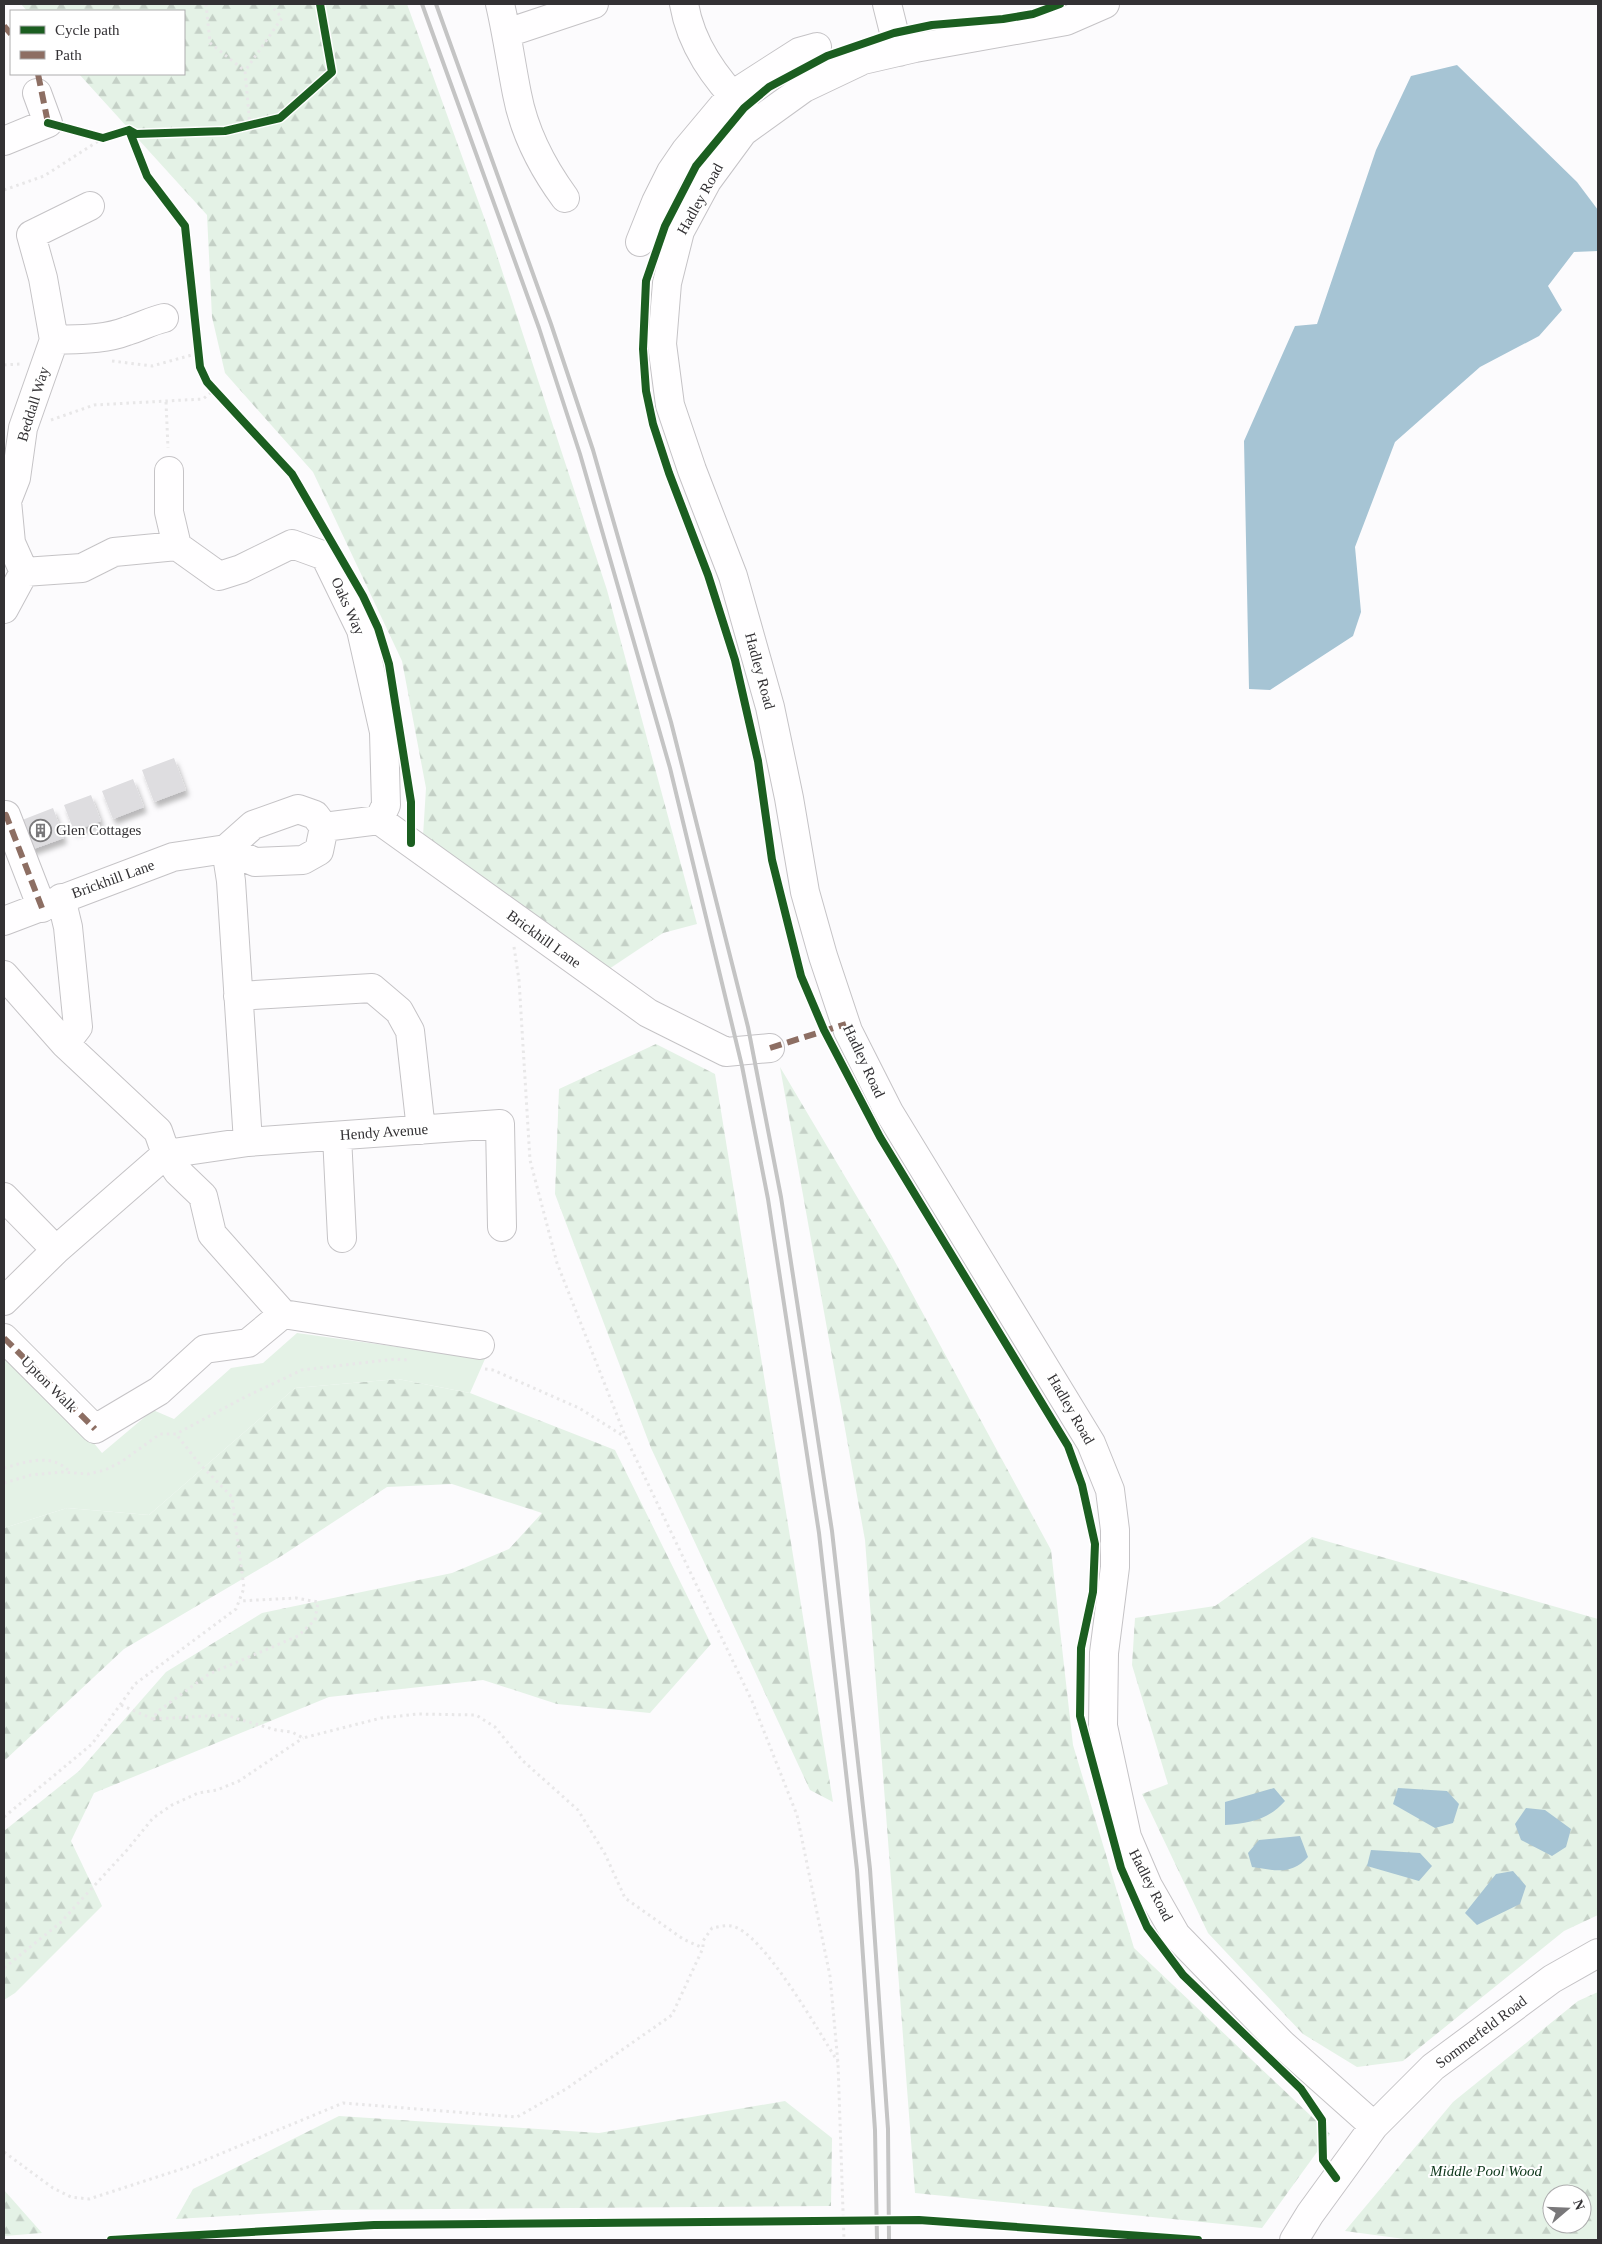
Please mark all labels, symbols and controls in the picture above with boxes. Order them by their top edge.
legend [10,10,185,75]
text: Cycle path [55,22,120,38]
text: Path [55,47,82,63]
street label: Hadley Road [674,160,726,237]
street label: Beddall Way [14,364,52,443]
street label: Oaks Way [328,575,368,638]
street label: Hadley Road [742,631,778,712]
building icon: Glen Cottages [28,818,52,842]
place label: Glen Cottages [56,822,142,838]
street label: Brickhill Lane [69,856,157,901]
street label: Brickhill Lane [504,907,584,971]
street label: Hadley Road [840,1022,888,1101]
street label: Hendy Avenue [339,1121,429,1143]
street label: Upton Walk [18,1353,81,1416]
street label: Hadley Road [1044,1371,1098,1448]
street label: Hadley Road [1126,1846,1176,1924]
street label: Sommerfeld Road [1432,1992,1530,2071]
park label: Middle Pool Wood [1429,2163,1542,2179]
north arrow [1542,2184,1592,2234]
text: N [1570,2198,1588,2212]

